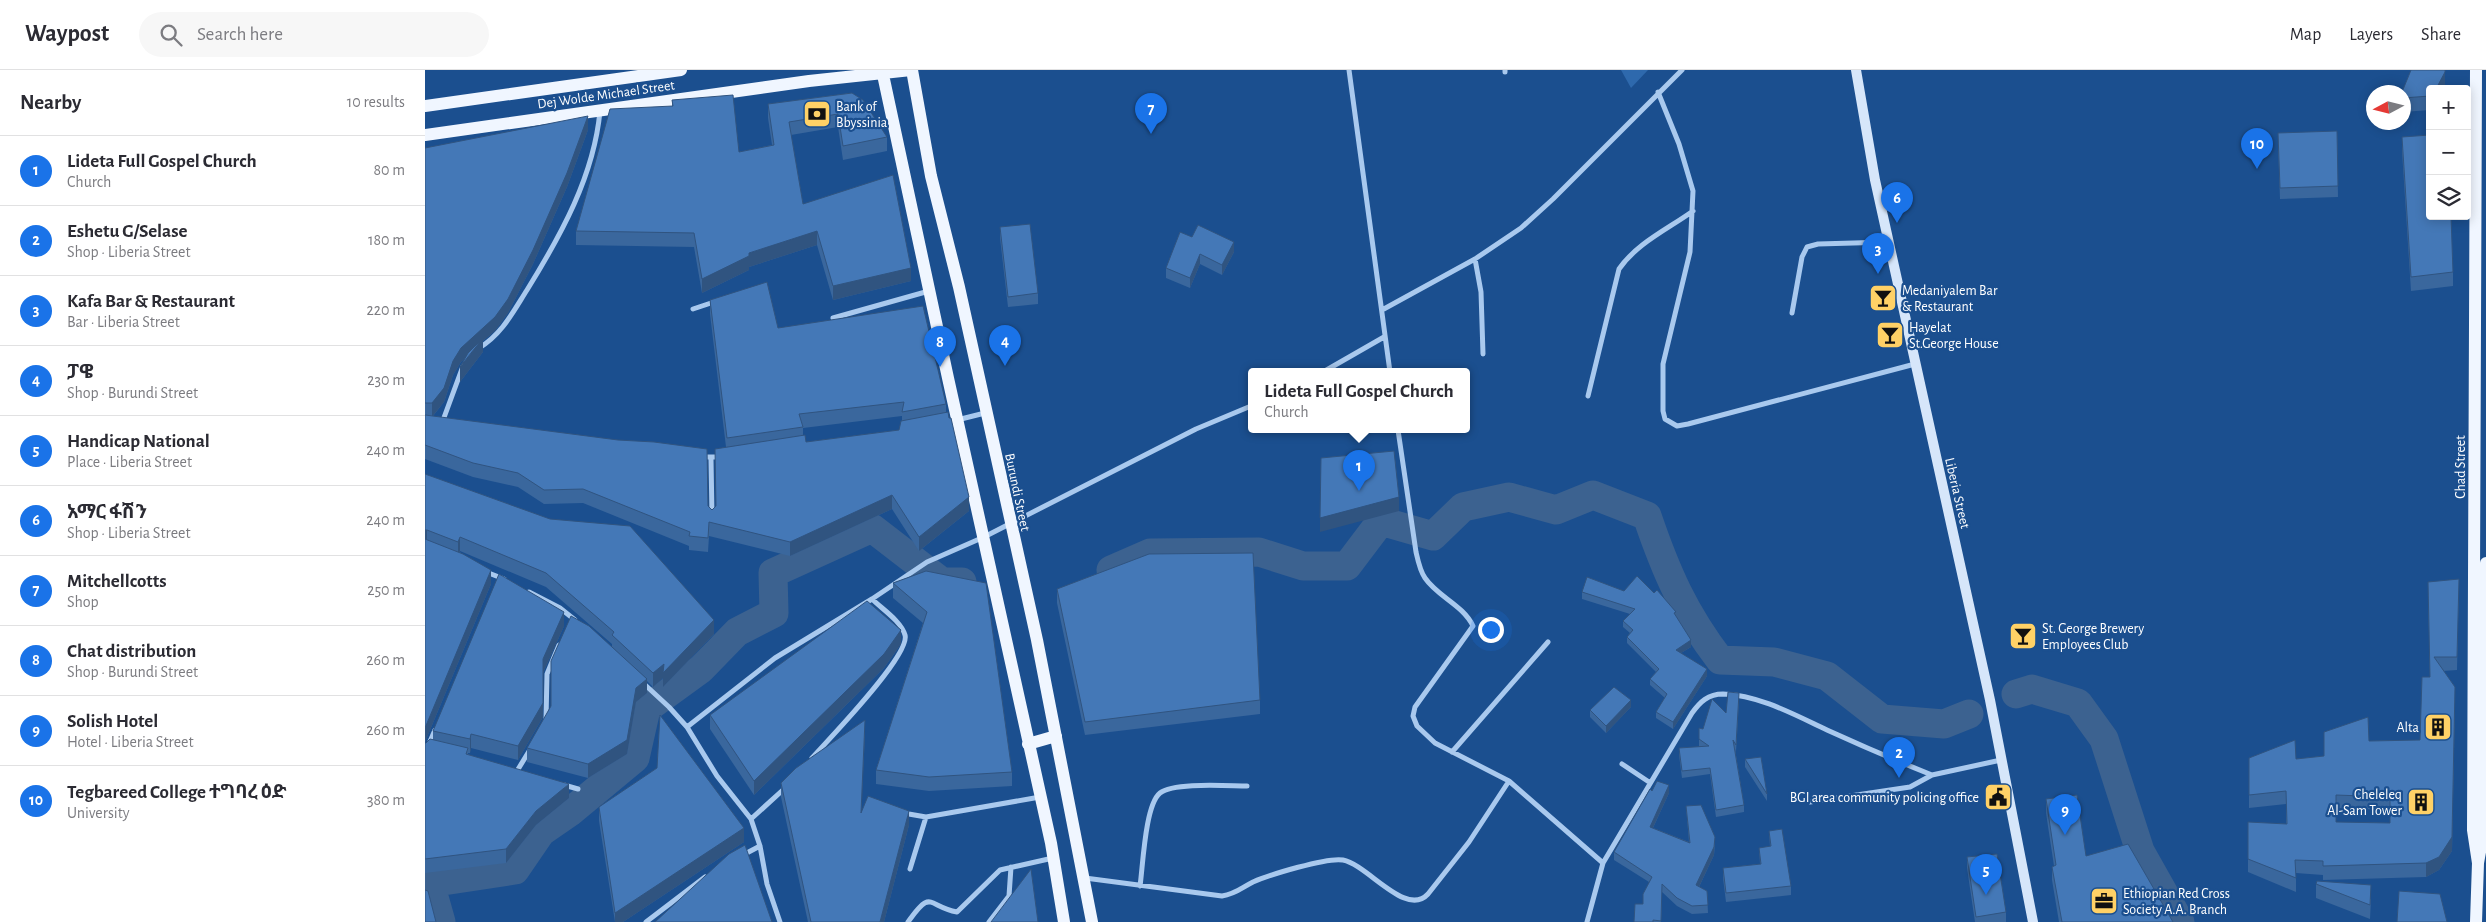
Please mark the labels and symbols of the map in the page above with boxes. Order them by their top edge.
street label: Dej Wolde Michael Street [537,78,676,112]
north arrow [2366,85,2411,130]
pin: 7 [1135,93,1167,134]
bank icon: Bank of Bbyssinia [802,99,832,129]
place label: Bank of Bbyssinia [836,100,888,130]
pin: 10 [2241,128,2273,169]
pin: 6 [1881,182,1913,223]
pin: 3 [1862,233,1894,274]
bar icon: Medaniyalem Bar & Restaurant [1868,283,1898,313]
place label: Medaniyalem Bar & Restaurant [1902,284,1998,314]
bar icon: Hayelat St.George House [1875,320,1905,350]
place label: Hayelat St.George House [1909,321,1999,351]
pin: 4 [989,325,1021,366]
pin: 8 [924,326,956,367]
street label: Chad Street [2454,435,2468,499]
pin: 1 [1343,450,1375,491]
street label: Burundi Street [1002,452,1032,533]
street label: Liberia Street [1942,456,1972,531]
your location [1478,617,1504,643]
bar icon: St. George Brewery Employees Club [2008,621,2038,651]
place label: St. George Brewery Employees Club [2042,622,2144,652]
building icon: Alta [2423,712,2453,742]
place label: Alta [2397,721,2420,735]
pin: 2 [1883,737,1915,778]
public building icon: BGI area community policing office [1983,782,2013,812]
building icon: Cheleleq Al-Sam Tower [2406,787,2436,817]
place label: Cheleleq Al-Sam Tower [2327,788,2402,818]
place label: BGI area community policing office [1790,791,1979,805]
pin: 9 [2049,794,2081,835]
pin: 5 [1970,854,2002,895]
office icon: Ethiopian Red Cross Society A.A. Branch [2089,886,2119,916]
place label: Ethiopian Red Cross Society A.A. Branch [2123,887,2230,917]

